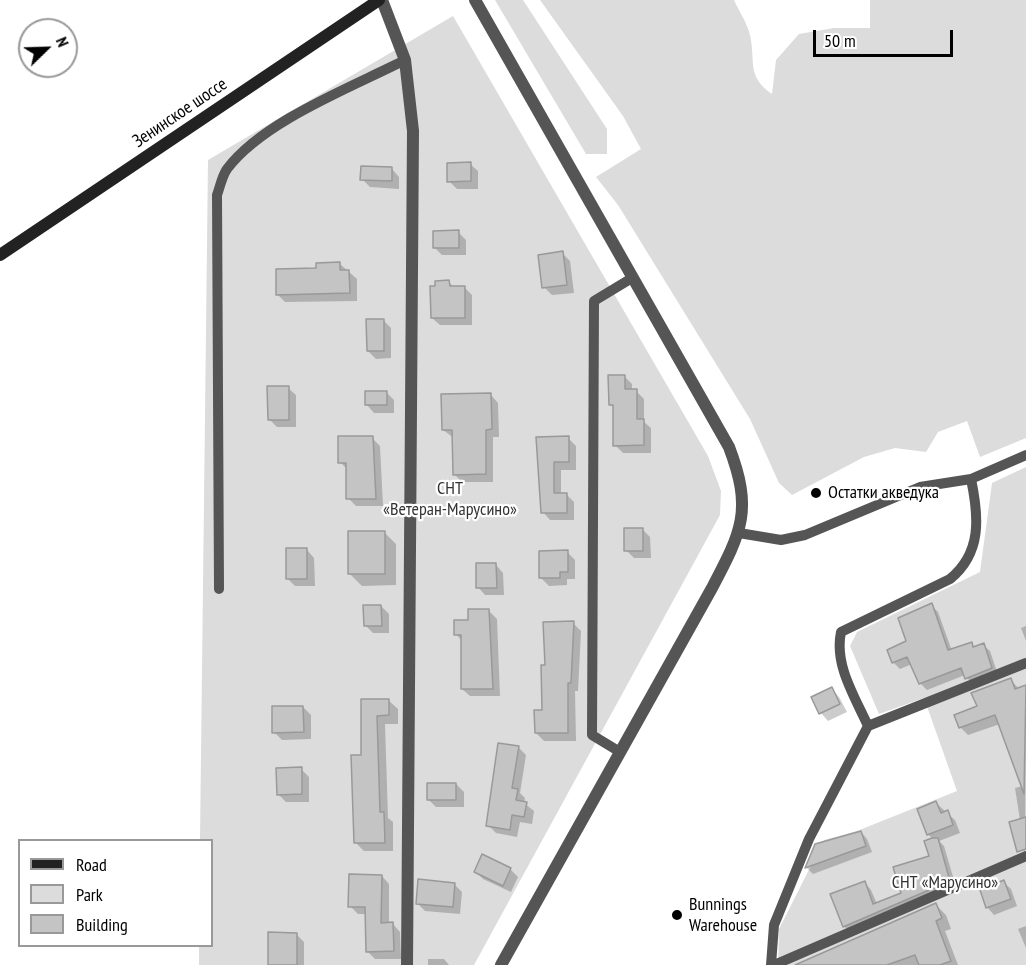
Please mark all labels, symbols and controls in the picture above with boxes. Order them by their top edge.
north arrow [18,18,78,78]
scale bar [816,18,956,56]
text: 50 m [824,29,856,52]
text: N [52,34,74,50]
street label: Зенинское шоссе [129,74,231,152]
park label: СНТ «Ветеран-Марусино» [383,478,517,520]
place label: Остатки акведука [828,482,939,504]
marker: Остатки акведука [809,486,823,500]
legend [18,839,213,947]
text: Road [76,853,107,876]
park label: СНТ «Марусино» [892,872,998,894]
text: Park [76,883,103,906]
place label: Bunnings Warehouse [689,894,757,936]
marker: Bunnings Warehouse [670,908,684,922]
text: Building [76,913,128,936]

